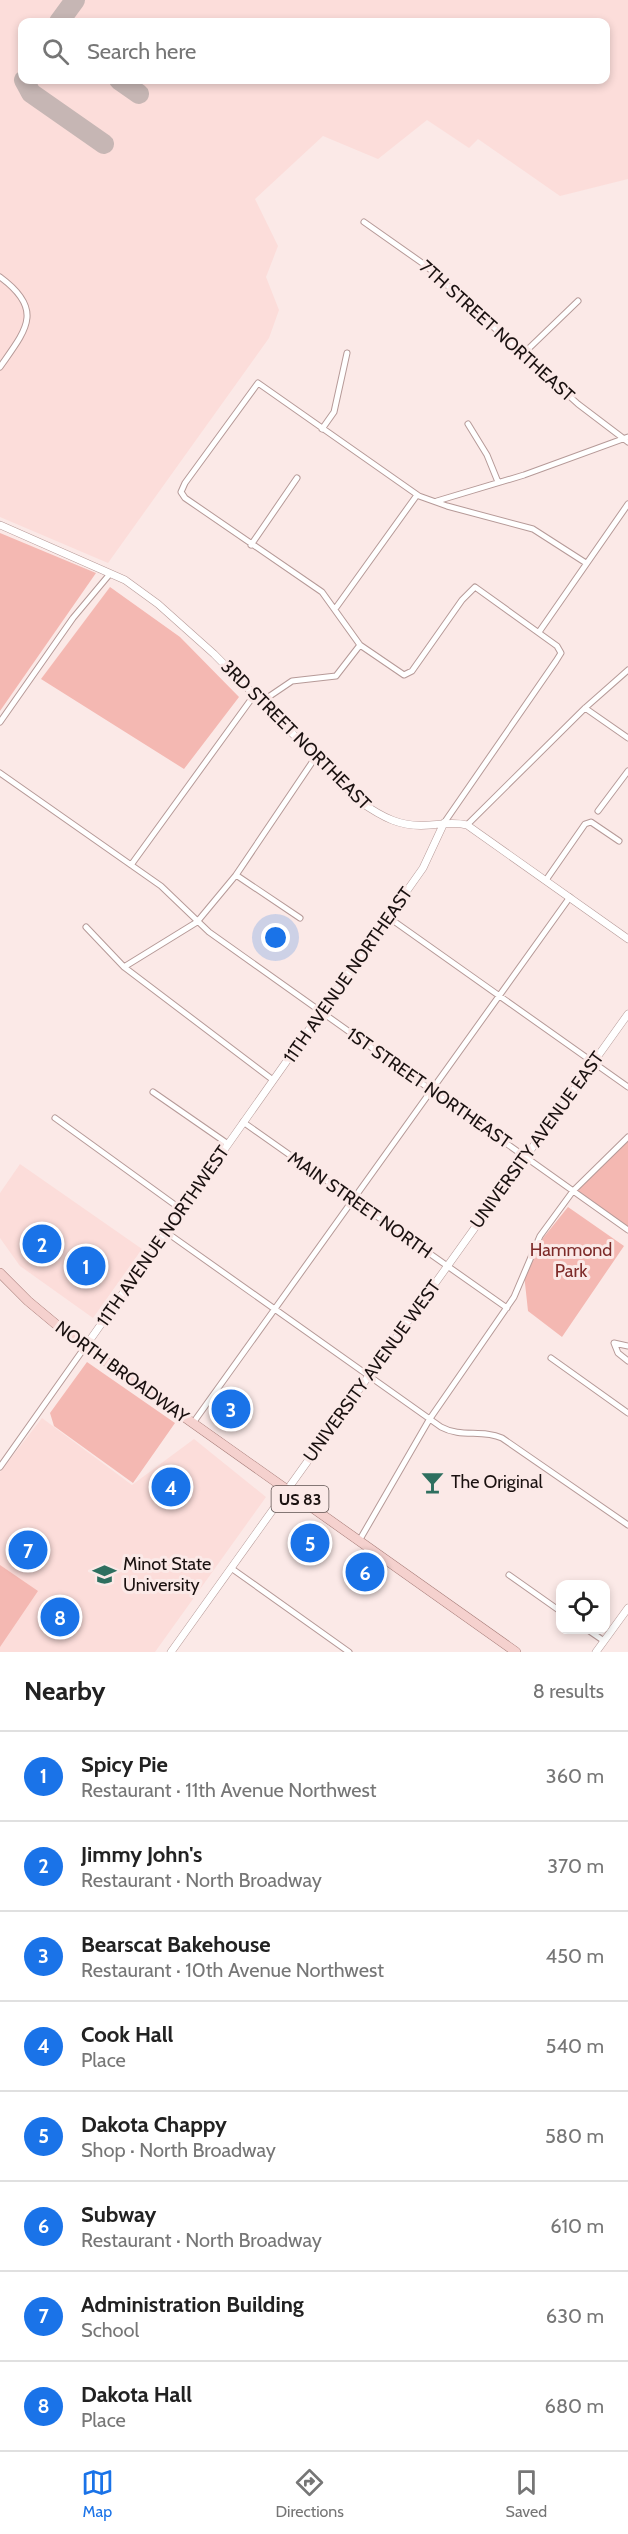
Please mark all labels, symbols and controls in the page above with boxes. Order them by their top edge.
search box [18,18,610,84]
icon: search [39,35,72,68]
text: Search here [87,38,196,65]
street label: 7TH STREET NORTHEAST [415,256,579,407]
street label: 3RD STREET NORTHEAST [216,655,376,815]
street label: 11TH AVENUE NORTHEAST [279,883,417,1067]
your location [261,923,290,952]
street label: 1ST STREET NORTHEAST [343,1023,516,1153]
street label: UNIVERSITY AVENUE EAST [465,1047,609,1233]
street label: 11TH AVENUE NORTHWEST [92,1141,234,1331]
street label: MAIN STREET NORTH [284,1147,436,1263]
pin: 2 [22,1222,62,1266]
park label: Hammond Park [530,1239,612,1282]
pin: 1 [66,1244,106,1288]
street label: UNIVERSITY AVENUE WEST [299,1276,446,1466]
street label: NORTH BROADWAY [51,1316,194,1428]
pin: 3 [212,1386,250,1432]
pin: 4 [152,1464,190,1510]
bar icon: The Original [420,1469,446,1495]
place label: The Original [451,1471,544,1493]
road number: US 83 [272,1486,328,1512]
pin: 5 [290,1520,330,1566]
pin: 7 [9,1528,48,1572]
pin: 6 [346,1550,385,1594]
place label: Minot State University [123,1553,211,1596]
school or university icon: Minot State University [92,1561,118,1587]
map controls [556,1580,610,1634]
button: locate [556,1580,610,1634]
pin: 8 [40,1594,80,1640]
text: Nearby [24,1675,105,1707]
text: 8 results [533,1679,604,1703]
text: Spicy Pie [81,1751,168,1778]
text: 1 [40,1764,47,1788]
text: 360 m [546,1764,604,1788]
text: Restaurant · 11th Avenue Northwest [81,1778,377,1802]
text: Jimmy John's [81,1841,202,1868]
text: 2 [38,1854,49,1878]
text: 370 m [547,1854,604,1878]
text: Restaurant · North Broadway [81,1868,322,1892]
text: Bearscat Bakehouse [81,1931,271,1958]
text: 3 [38,1944,49,1968]
text: 450 m [546,1944,604,1968]
text: Restaurant · 10th Avenue Northwest [81,1958,384,1982]
text: Cook Hall [81,2021,173,2048]
text: 4 [37,2034,50,2058]
text: 540 m [546,2034,604,2058]
text: Place [81,2048,126,2072]
text: Dakota Chappy [81,2111,227,2138]
text: 5 [38,2124,49,2148]
text: 580 m [545,2124,604,2148]
text: Shop · North Broadway [81,2138,276,2162]
text: Subway [81,2201,156,2228]
text: 6 [38,2214,49,2238]
text: 610 m [550,2214,604,2238]
text: Restaurant · North Broadway [81,2228,322,2252]
text: Administration Building [81,2291,304,2318]
text: 7 [38,2304,49,2328]
text: 630 m [546,2304,604,2328]
text: School [81,2318,139,2342]
text: Dakota Hall [81,2381,192,2408]
text: 8 [37,2394,50,2418]
text: 680 m [545,2394,604,2418]
text: Place [81,2408,126,2432]
tab: Map [81,2466,114,2521]
tab: Directions [276,2466,344,2521]
tab: Saved [506,2466,547,2521]

